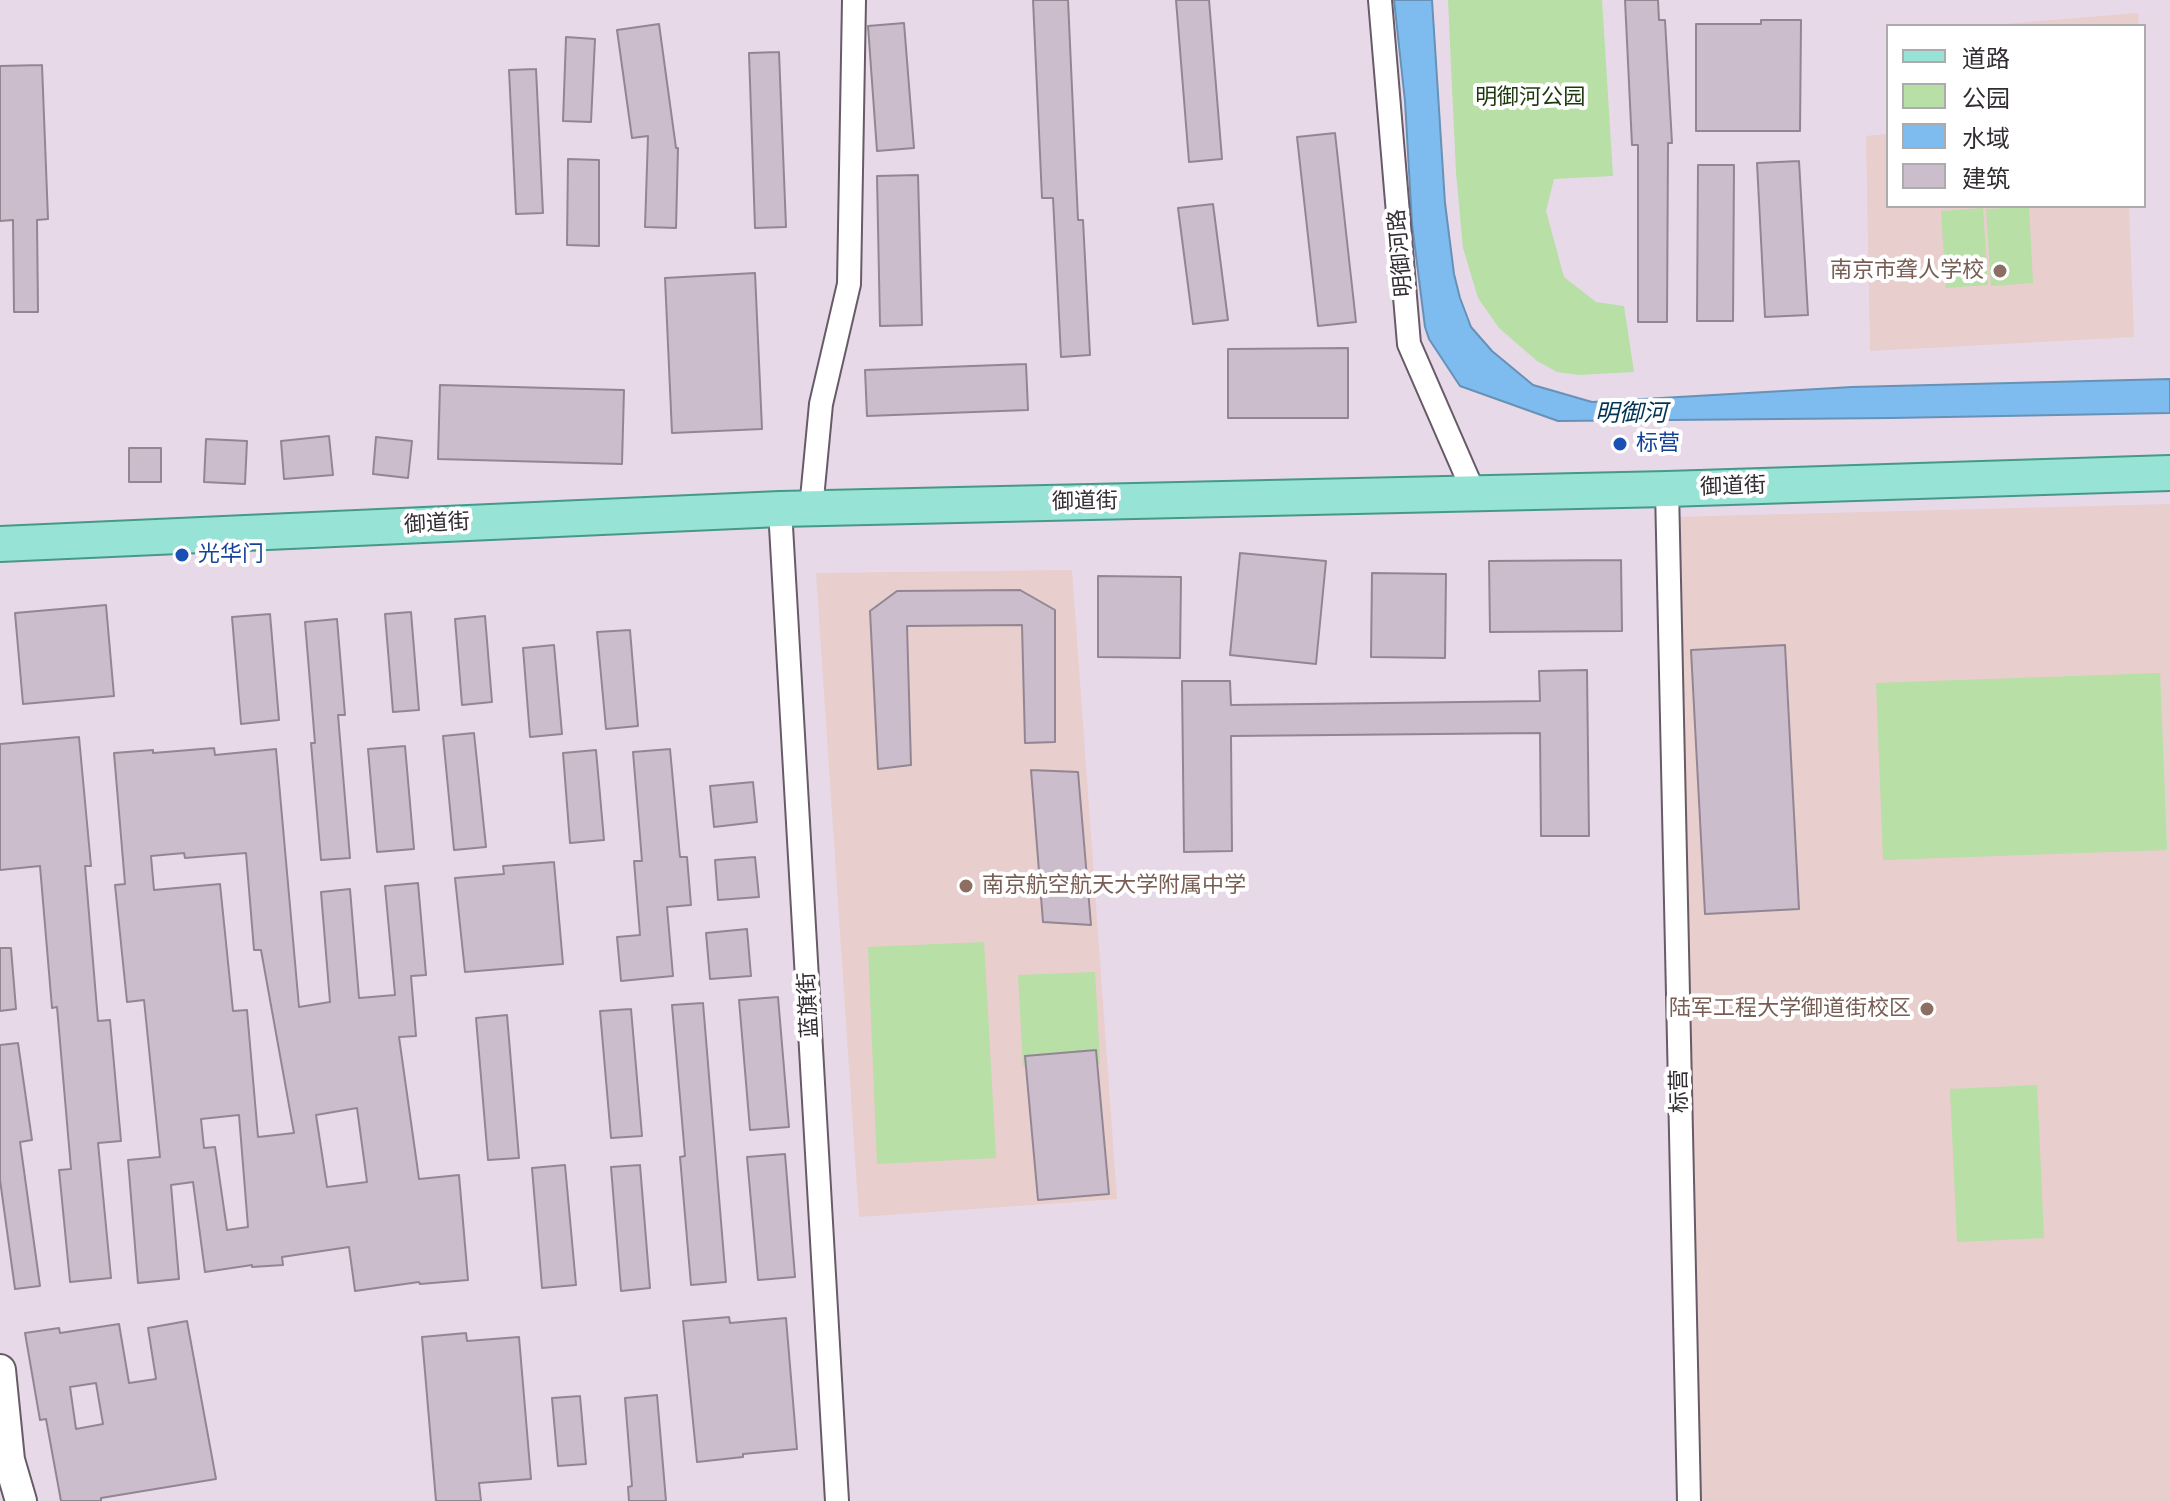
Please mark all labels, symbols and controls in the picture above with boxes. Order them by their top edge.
legend [1886,24,2146,208]
text: 道路 [1962,41,2010,74]
text: 公园 [1962,81,2010,114]
park label: 明御河公园 [1475,85,1585,111]
text: 水域 [1962,121,2010,154]
text: 建筑 [1962,161,2010,194]
street label: 明御河路 [1384,208,1418,298]
place label: 南京市聋人学校 [1830,258,1984,284]
marker: 南京市聋人学校 [1991,262,2009,280]
water label: 明御河 [1595,400,1667,428]
place label: 标营 [1636,431,1680,457]
marker: 标营 [1611,435,1629,453]
street label: 御道街 [1700,473,1766,501]
street label: 御道街 [1052,488,1118,516]
street label: 御道街 [403,509,471,539]
place label: 光华门 [198,542,264,568]
marker: 光华门 [173,546,191,564]
place label: 南京航空航天大学附属中学 [982,873,1246,899]
marker: 南京航空航天大学附属中学 [957,877,975,895]
street label: 蓝旗街 [794,971,824,1039]
place label: 陆军工程大学御道街校区 [1669,996,1911,1022]
marker: 陆军工程大学御道街校区 [1918,1000,1936,1018]
street label: 标营 [1666,1069,1694,1113]

